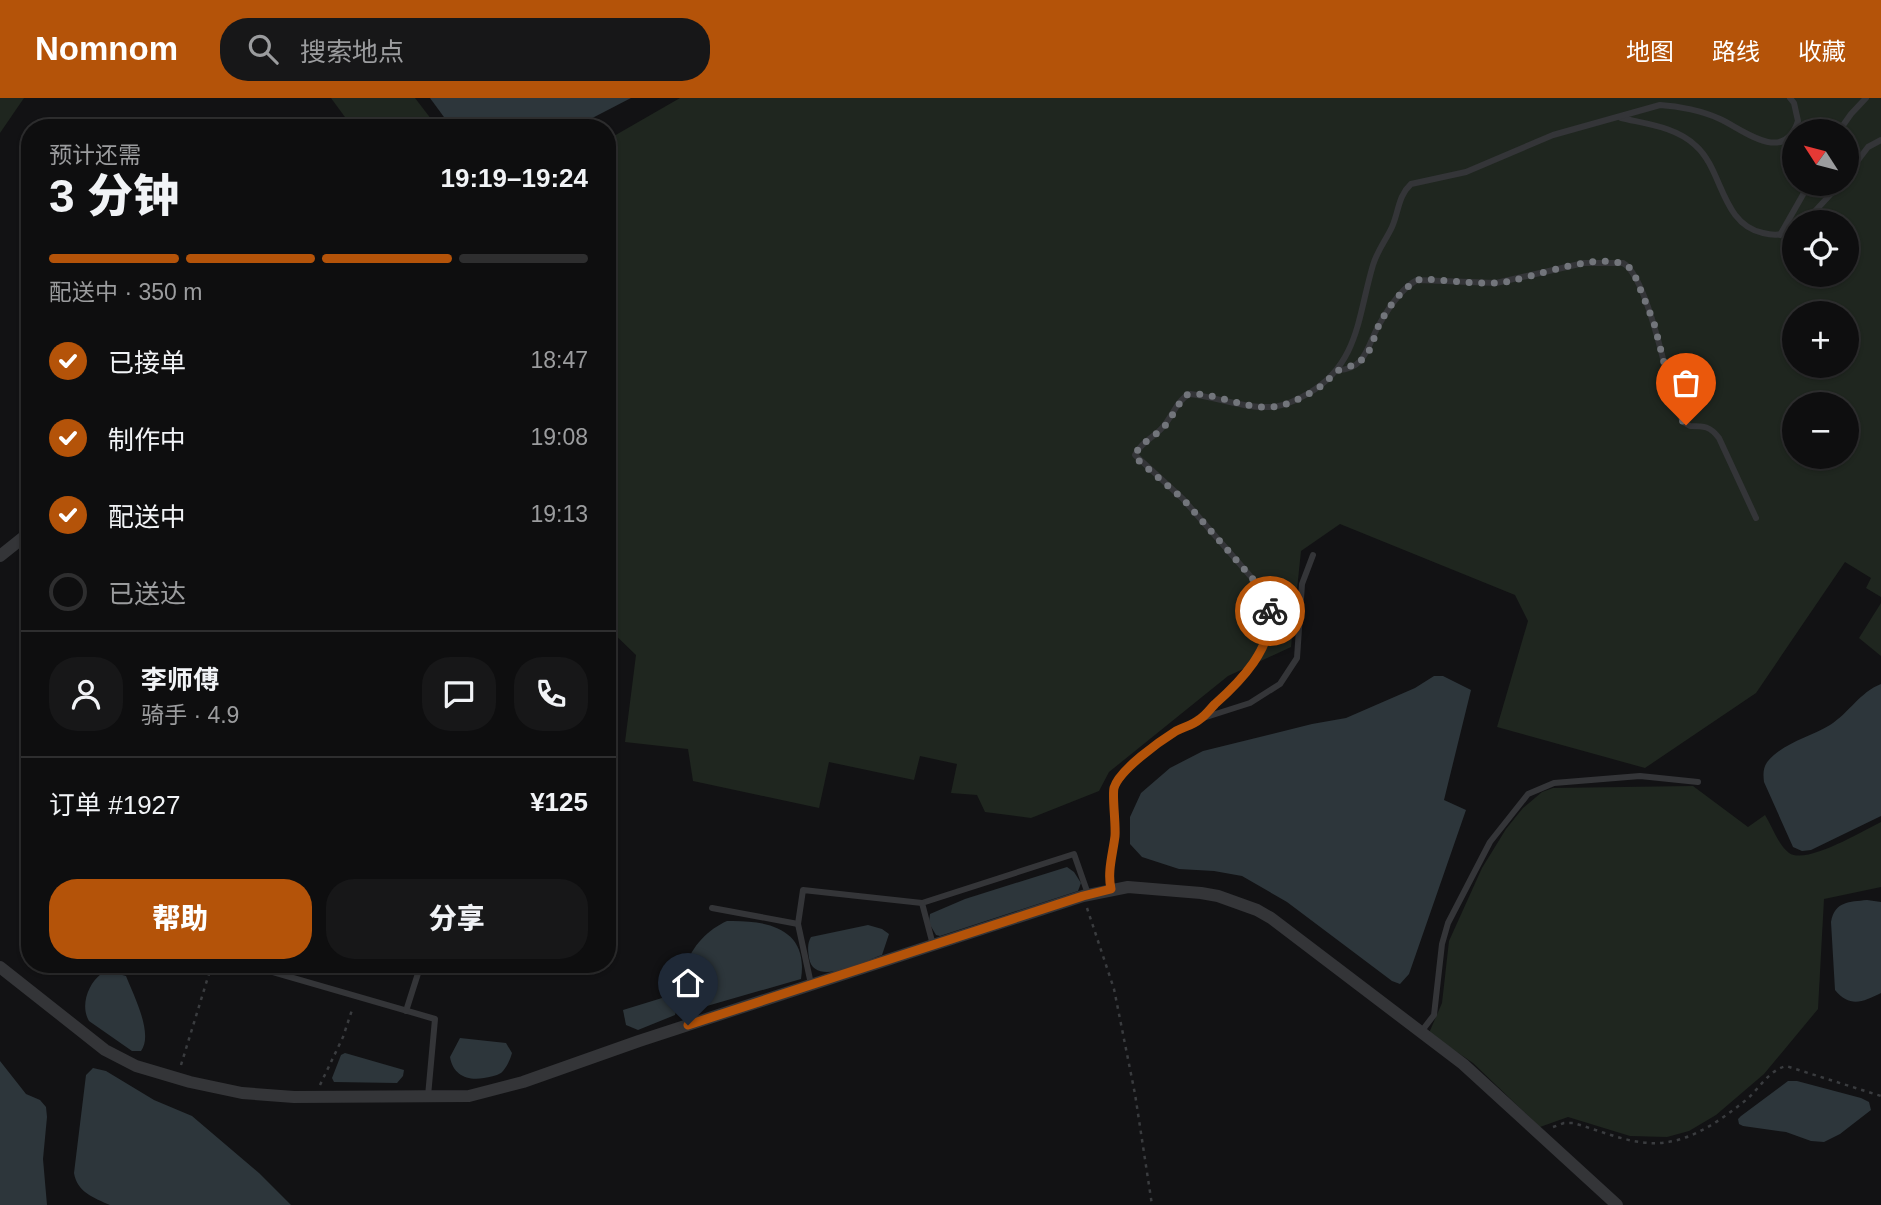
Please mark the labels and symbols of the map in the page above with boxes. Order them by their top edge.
north arrow [1782,119,1858,196]
pin [1656,353,1716,425]
courier [1235,576,1305,646]
pin [658,953,718,1025]

